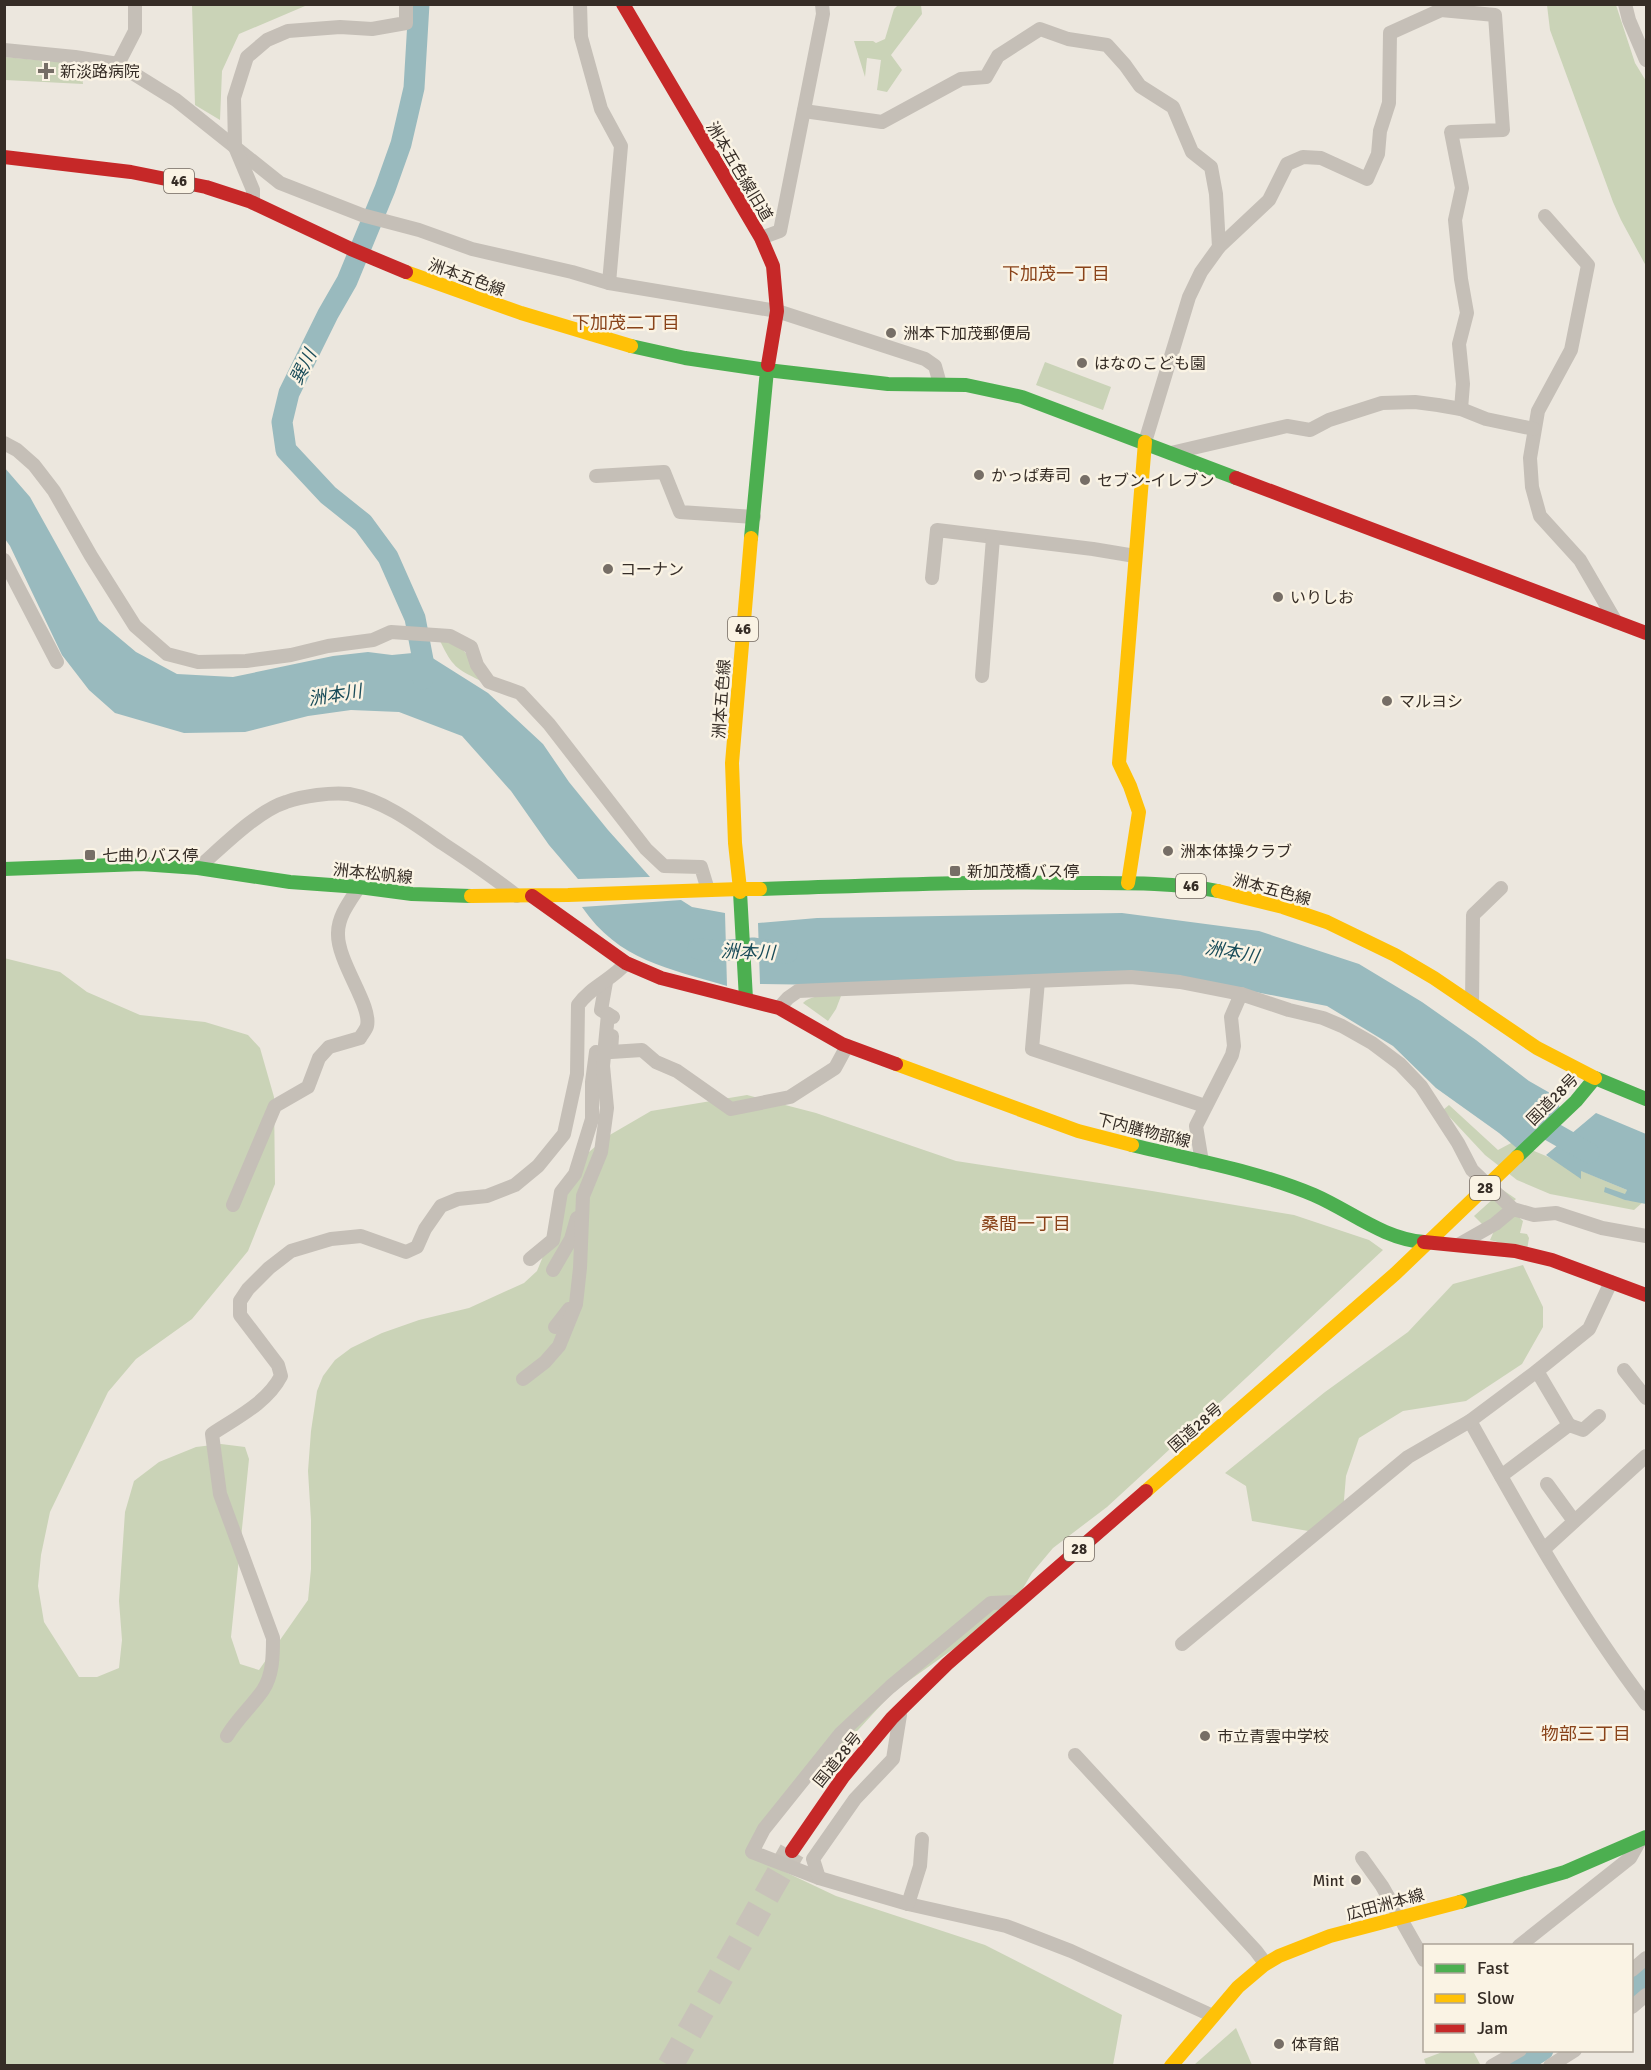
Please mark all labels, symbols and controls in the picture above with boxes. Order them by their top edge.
marker: 新淡路病院 [37,62,55,80]
place label: 新淡路病院 [60,62,140,82]
street label: 洲本五色線旧道 [702,118,777,225]
road number: 46 [164,169,194,193]
street label: 洲本五色線 [426,255,508,301]
district label: 下加茂一丁目 [1002,263,1110,285]
district label: 下加茂二丁目 [572,312,680,334]
place label: 洲本下加茂郵便局 [903,324,1031,344]
marker: 洲本下加茂郵便局 [884,326,898,340]
water label: 巽川 [285,344,322,388]
place label: はなのこども園 [1094,354,1206,374]
marker: はなのこども園 [1075,356,1089,370]
place label: かっぱ寿司 [991,466,1071,486]
marker: かっぱ寿司 [972,468,986,482]
place label: セブン-イレブン [1097,471,1215,491]
marker: セブン-イレブン [1078,473,1092,487]
place label: コーナン [620,560,684,580]
marker: コーナン [601,562,615,576]
place label: いりしお [1290,588,1354,608]
marker: いりしお [1271,590,1285,604]
road number: 46 [728,617,758,641]
street label: 洲本五色線 [709,658,735,740]
water label: 洲本川 [307,680,365,710]
place label: マルヨシ [1399,692,1463,712]
marker: マルヨシ [1380,694,1394,708]
place label: 洲本体操クラブ [1180,842,1292,862]
marker: 洲本体操クラブ [1161,844,1175,858]
place label: 七曲りバス停 [102,846,198,866]
marker: 七曲りバス停 [83,848,97,862]
street label: 洲本松帆線 [332,860,414,888]
place label: 新加茂橋バス停 [967,862,1079,882]
marker: 新加茂橋バス停 [948,864,962,878]
street label: 洲本五色線 [1231,870,1313,910]
road number: 46 [1176,874,1206,898]
water label: 洲本川 [1204,936,1262,968]
water label: 洲本川 [721,940,777,964]
street label: 国道28号 [1523,1070,1583,1130]
street label: 下内膳物部線 [1095,1110,1193,1152]
road number: 28 [1470,1176,1500,1200]
district label: 桑間一丁目 [981,1213,1071,1235]
street label: 国道28号 [1164,1399,1227,1457]
road number: 28 [1064,1537,1094,1561]
district label: 物部三丁目 [1541,1723,1631,1745]
place label: 市立青雲中学校 [1217,1727,1329,1747]
street label: 国道28号 [809,1728,866,1791]
marker: 市立青雲中学校 [1198,1729,1212,1743]
place label: Mint [1312,1871,1344,1891]
marker: Mint [1349,1873,1363,1887]
street label: 広田洲本線 [1344,1885,1426,1925]
legend [1423,1944,1633,2052]
text: Fast [1477,1957,1509,1979]
text: Slow [1477,1987,1514,2009]
text: Jam [1477,2017,1508,2039]
place label: 体育館 [1291,2035,1339,2055]
marker: 体育館 [1272,2037,1286,2051]

